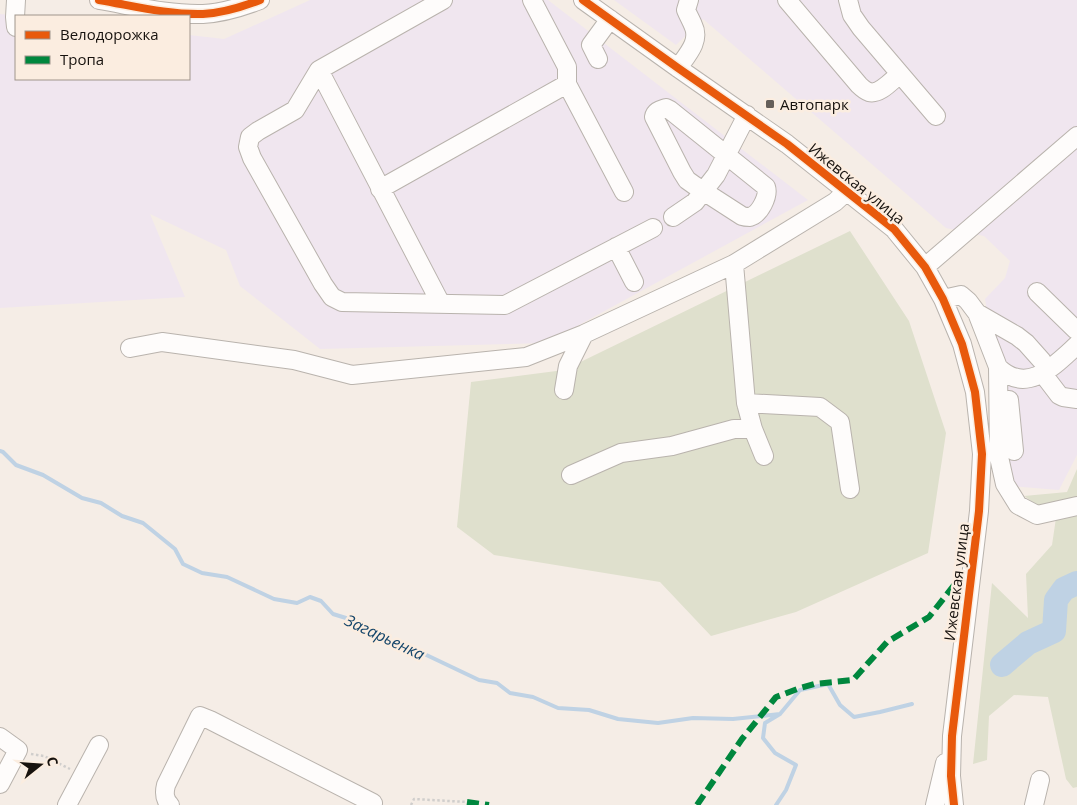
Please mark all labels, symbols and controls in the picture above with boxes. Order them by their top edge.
legend [15,15,190,80]
text: Велодорожка [60,24,159,44]
text: Тропа [60,49,104,69]
place label: Автопарк [780,94,849,114]
marker: Автопарк [764,98,776,110]
street label: Ижевская улица [805,138,909,228]
street label: Ижевская улица [939,522,973,642]
water label: Загарьенка [341,608,428,665]
north arrow [15,740,65,790]
text: С [43,754,63,768]

